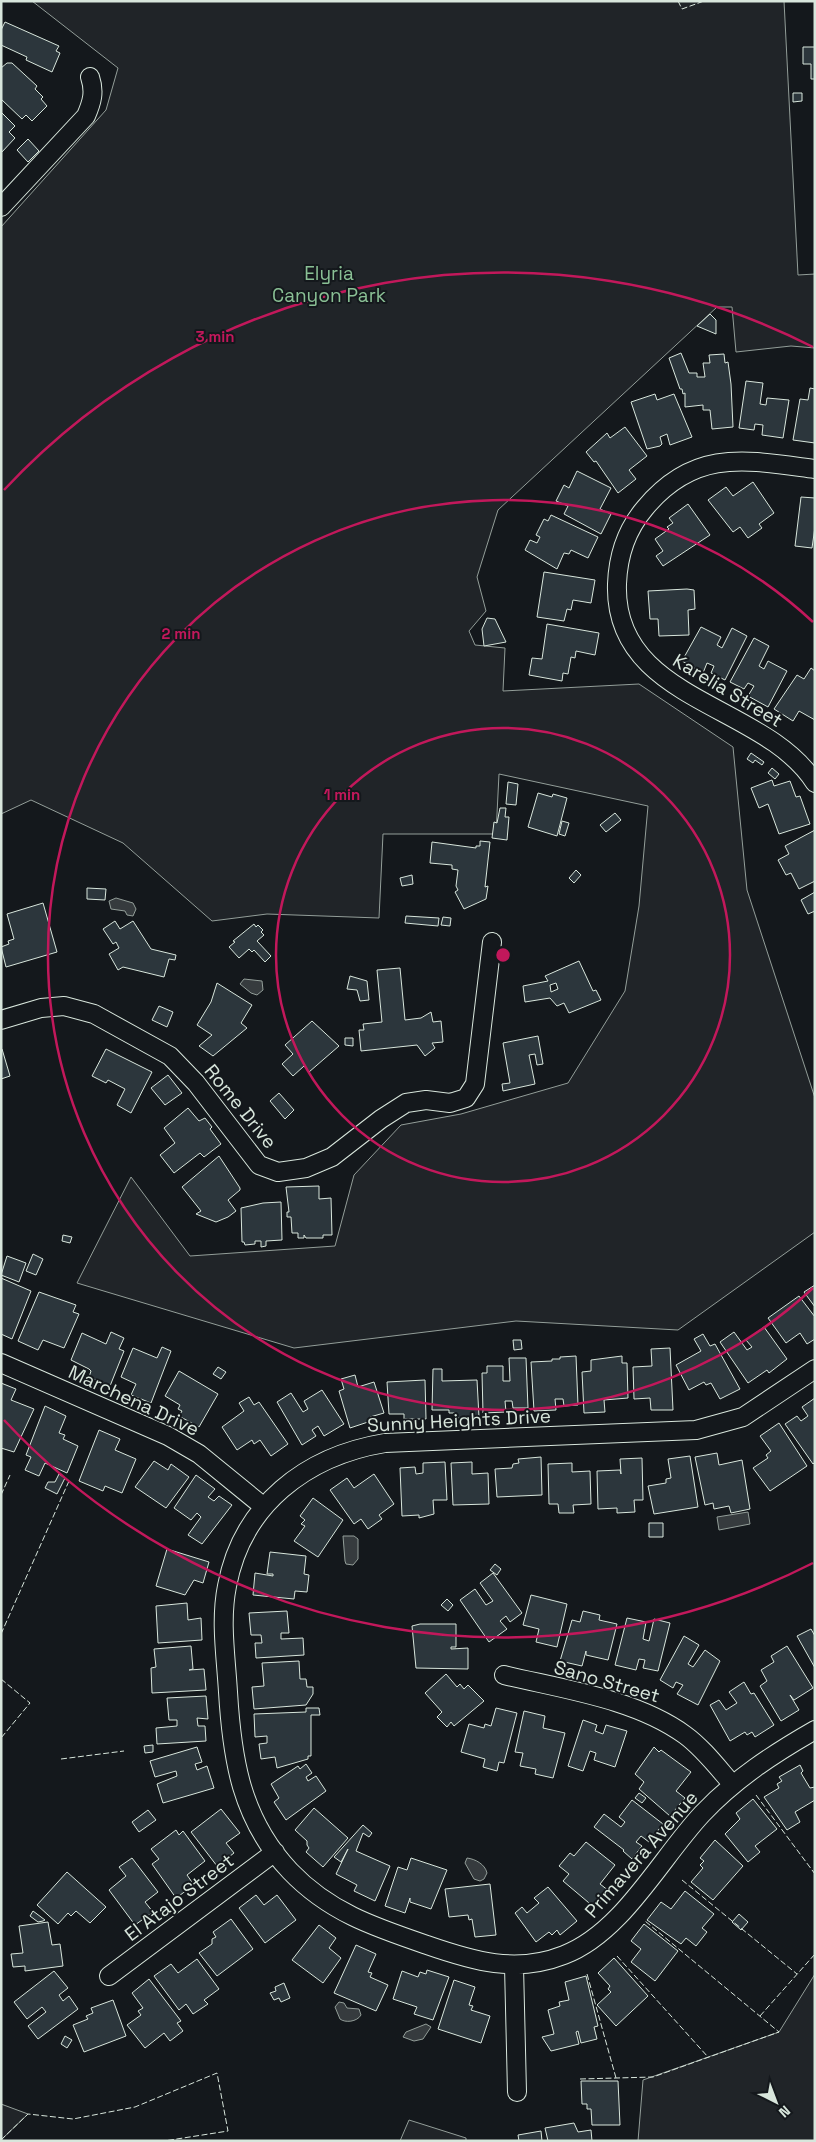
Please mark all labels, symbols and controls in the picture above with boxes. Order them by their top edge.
park label: Elyria Canyon Park [272,261,386,308]
text: 3 min [196,327,234,346]
text: 2 min [162,624,200,643]
street label: Karelia Street [668,648,787,733]
text: 1 min [324,785,360,804]
centre of rings [494,946,512,964]
street label: Rome Drive [199,1059,282,1154]
street label: Marchena Drive [64,1359,203,1442]
street label: Sunny Heights Drive [366,1403,552,1438]
street label: Sano Street [551,1654,663,1709]
street label: Primavera Avenue [579,1786,703,1923]
street label: El Atajo Street [120,1848,239,1947]
north arrow [751,2077,801,2127]
text: N [775,2102,794,2121]

